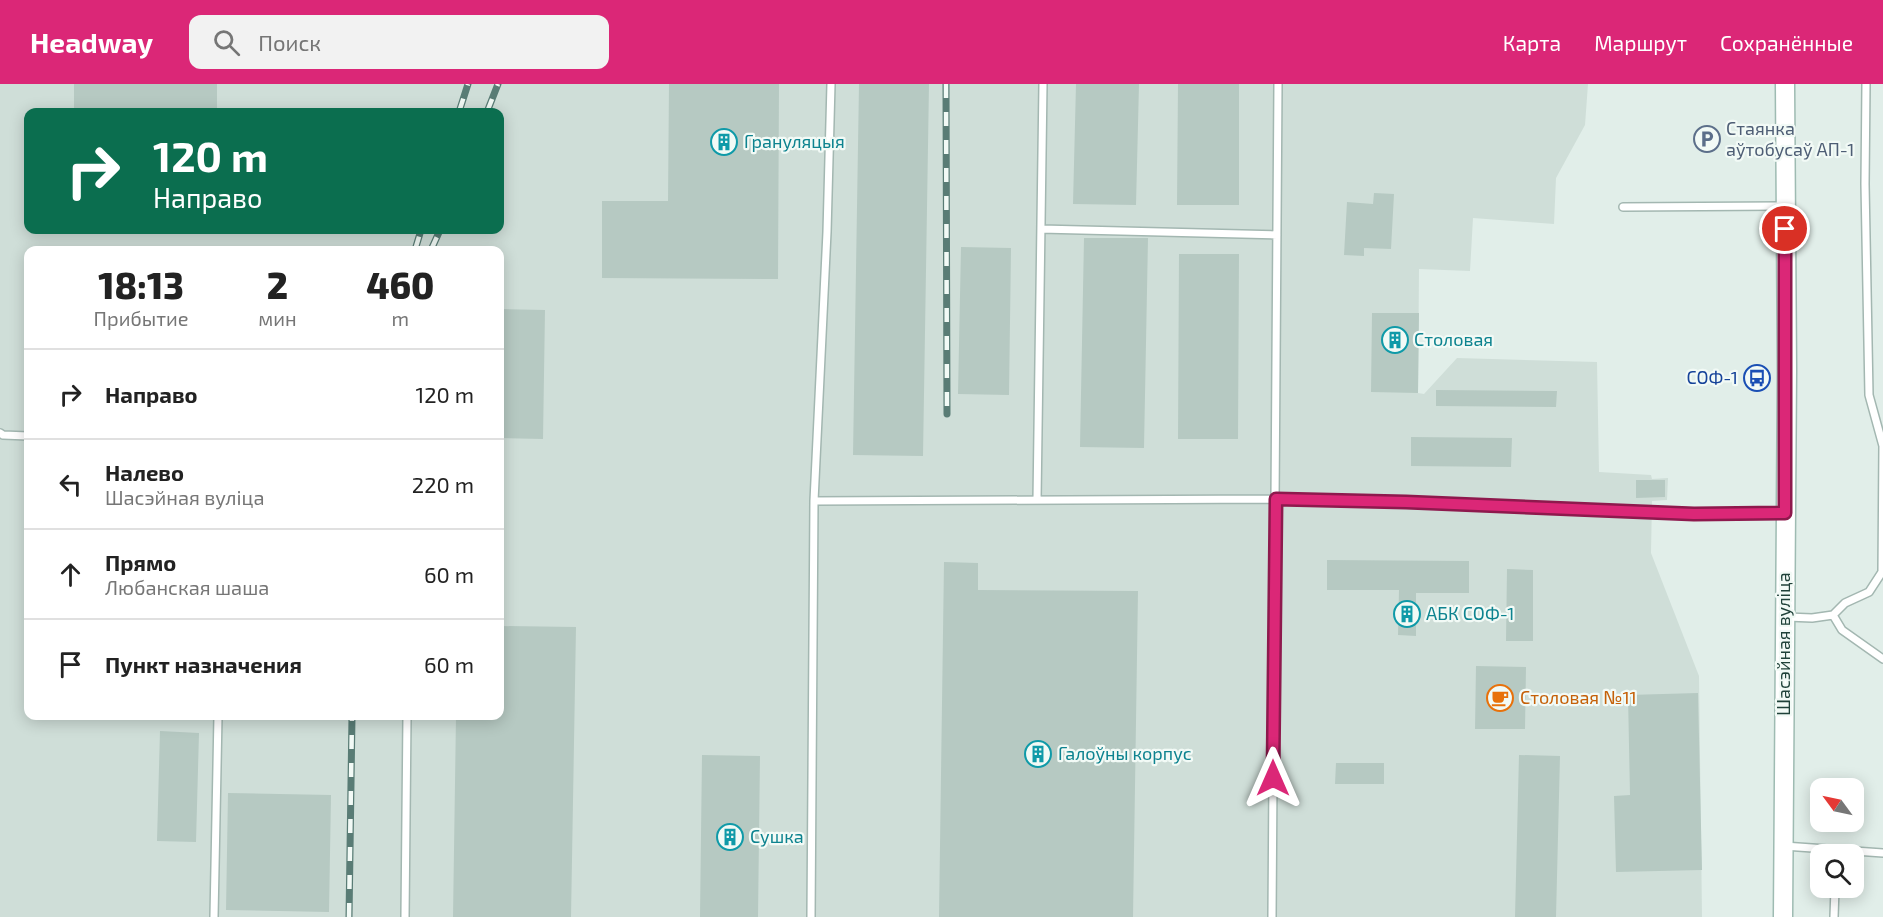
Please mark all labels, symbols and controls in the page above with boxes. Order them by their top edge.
search box [189,15,609,69]
text: Headway [30,25,153,59]
icon: search [210,26,243,59]
text: Поиск [258,29,321,55]
text: Карта [1503,30,1561,55]
text: Маршрут [1594,30,1687,55]
text: Сохранённые [1720,30,1853,55]
place label: Стаянка аўтобусаў АП-1 [1726,117,1854,160]
parking icon: Стаянка аўтобусаў АП-1 [1692,124,1722,154]
building icon: Грануляцыя [709,127,739,157]
text: 120 m [153,130,268,180]
place label: Грануляцыя [744,130,845,152]
icon: right [54,132,132,210]
text: Направо [153,181,262,213]
pin [1759,203,1810,254]
icon: arrive [1768,212,1801,245]
text: 18:13 [98,263,184,306]
text: 2 [267,263,288,306]
text: 460 [366,263,434,306]
text: Прибытие [94,306,189,330]
text: мин [258,306,297,330]
text: m [392,306,409,330]
building icon: Столовая [1380,325,1410,355]
place label: Столовая [1414,328,1493,350]
bus stop icon: СОФ-1 [1742,363,1772,393]
place label: СОФ-1 [1686,366,1738,388]
icon: right [54,378,87,411]
text: Направо [105,381,198,407]
text: 120 m [415,381,474,407]
text: Налево [105,459,184,485]
icon: left [54,468,87,501]
text: 220 m [412,471,474,497]
text: Шасэйная вуліца [105,485,264,509]
text: Прямо [105,549,176,575]
icon: ahead [54,558,87,591]
text: 60 m [424,561,474,587]
street label: Шасэйная вуліца [1772,572,1794,716]
text: Любанская шаша [105,575,269,599]
building icon: АБК СОФ-1 [1392,599,1422,629]
place label: АБК СОФ-1 [1426,602,1514,624]
icon: arrive [54,648,87,681]
text: Пункт назначения [105,651,302,677]
text: 60 m [424,651,474,677]
cafe icon: Столовая №11 [1485,683,1515,713]
place label: Столовая №11 [1520,686,1637,708]
building icon: Галоўны корпус [1023,739,1053,769]
place label: Галоўны корпус [1058,742,1192,764]
position arrow [1241,746,1305,810]
north arrow [1810,778,1864,832]
map controls [1810,778,1864,898]
building icon: Сушка [715,822,745,852]
place label: Сушка [750,825,804,847]
button: search [1810,844,1864,898]

